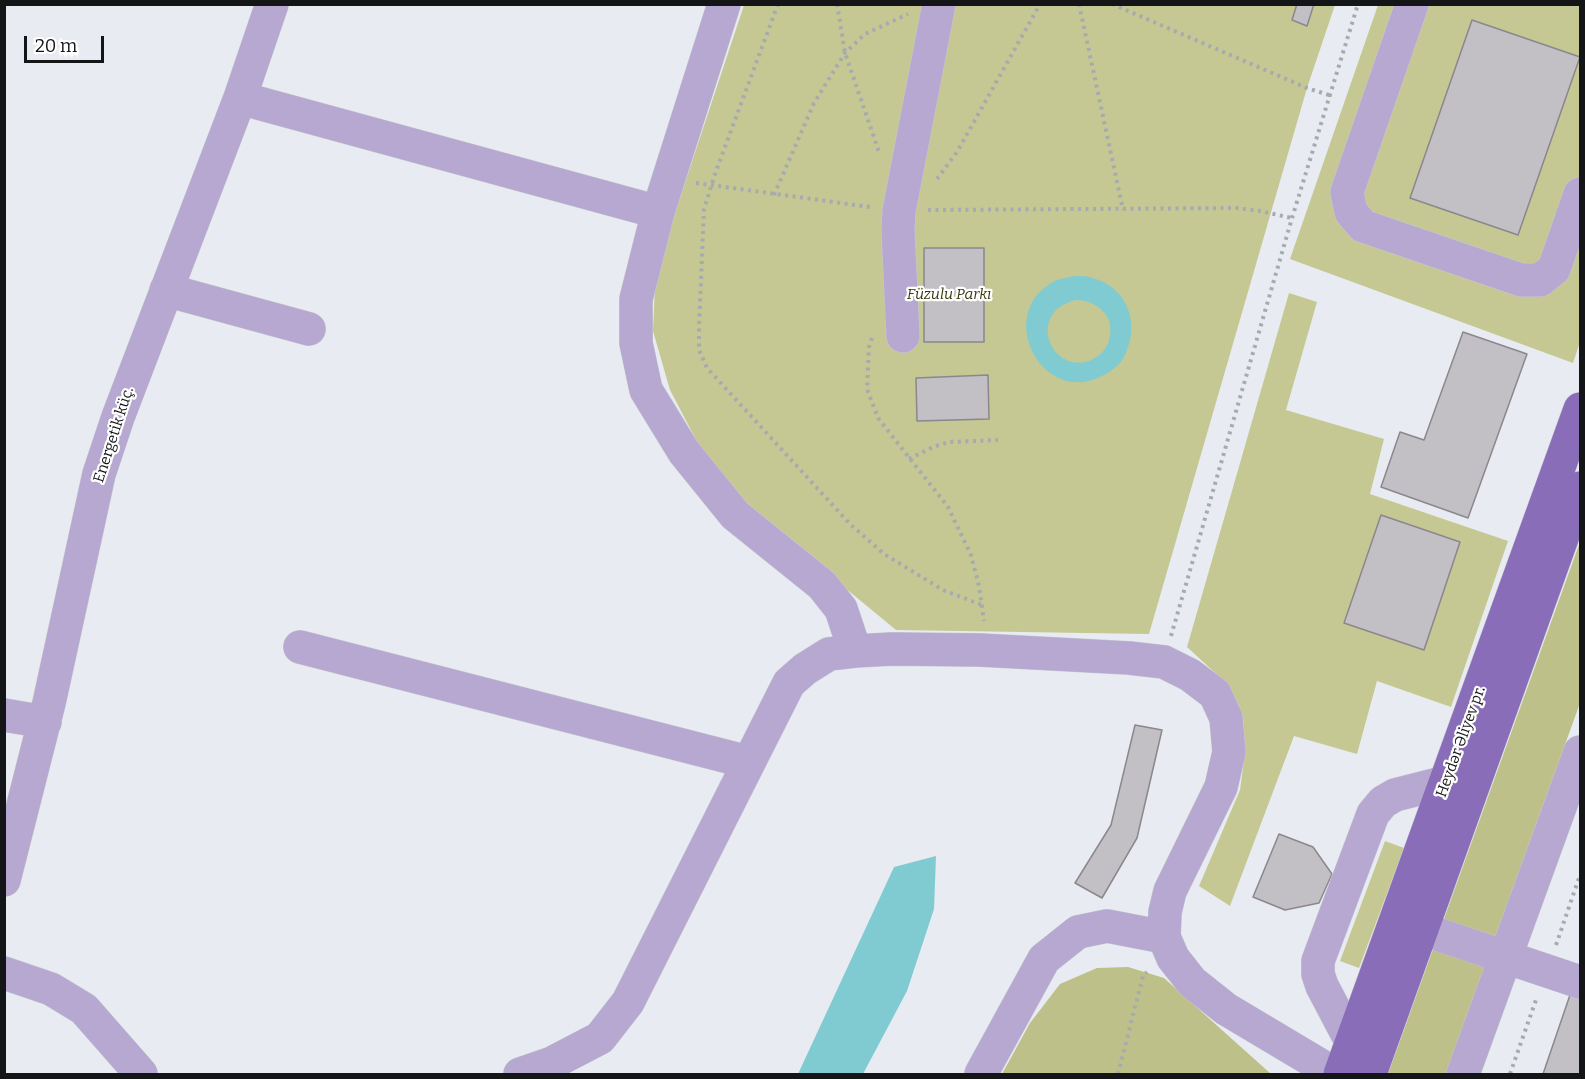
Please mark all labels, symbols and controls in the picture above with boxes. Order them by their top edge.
scale bar [27,24,106,62]
text: 20 m [35,35,77,57]
park label: Füzulu Parkı [907,286,991,304]
street label: Energetik küç. [90,385,138,485]
street label: Heydər Əliyev pr. [1433,684,1489,800]

